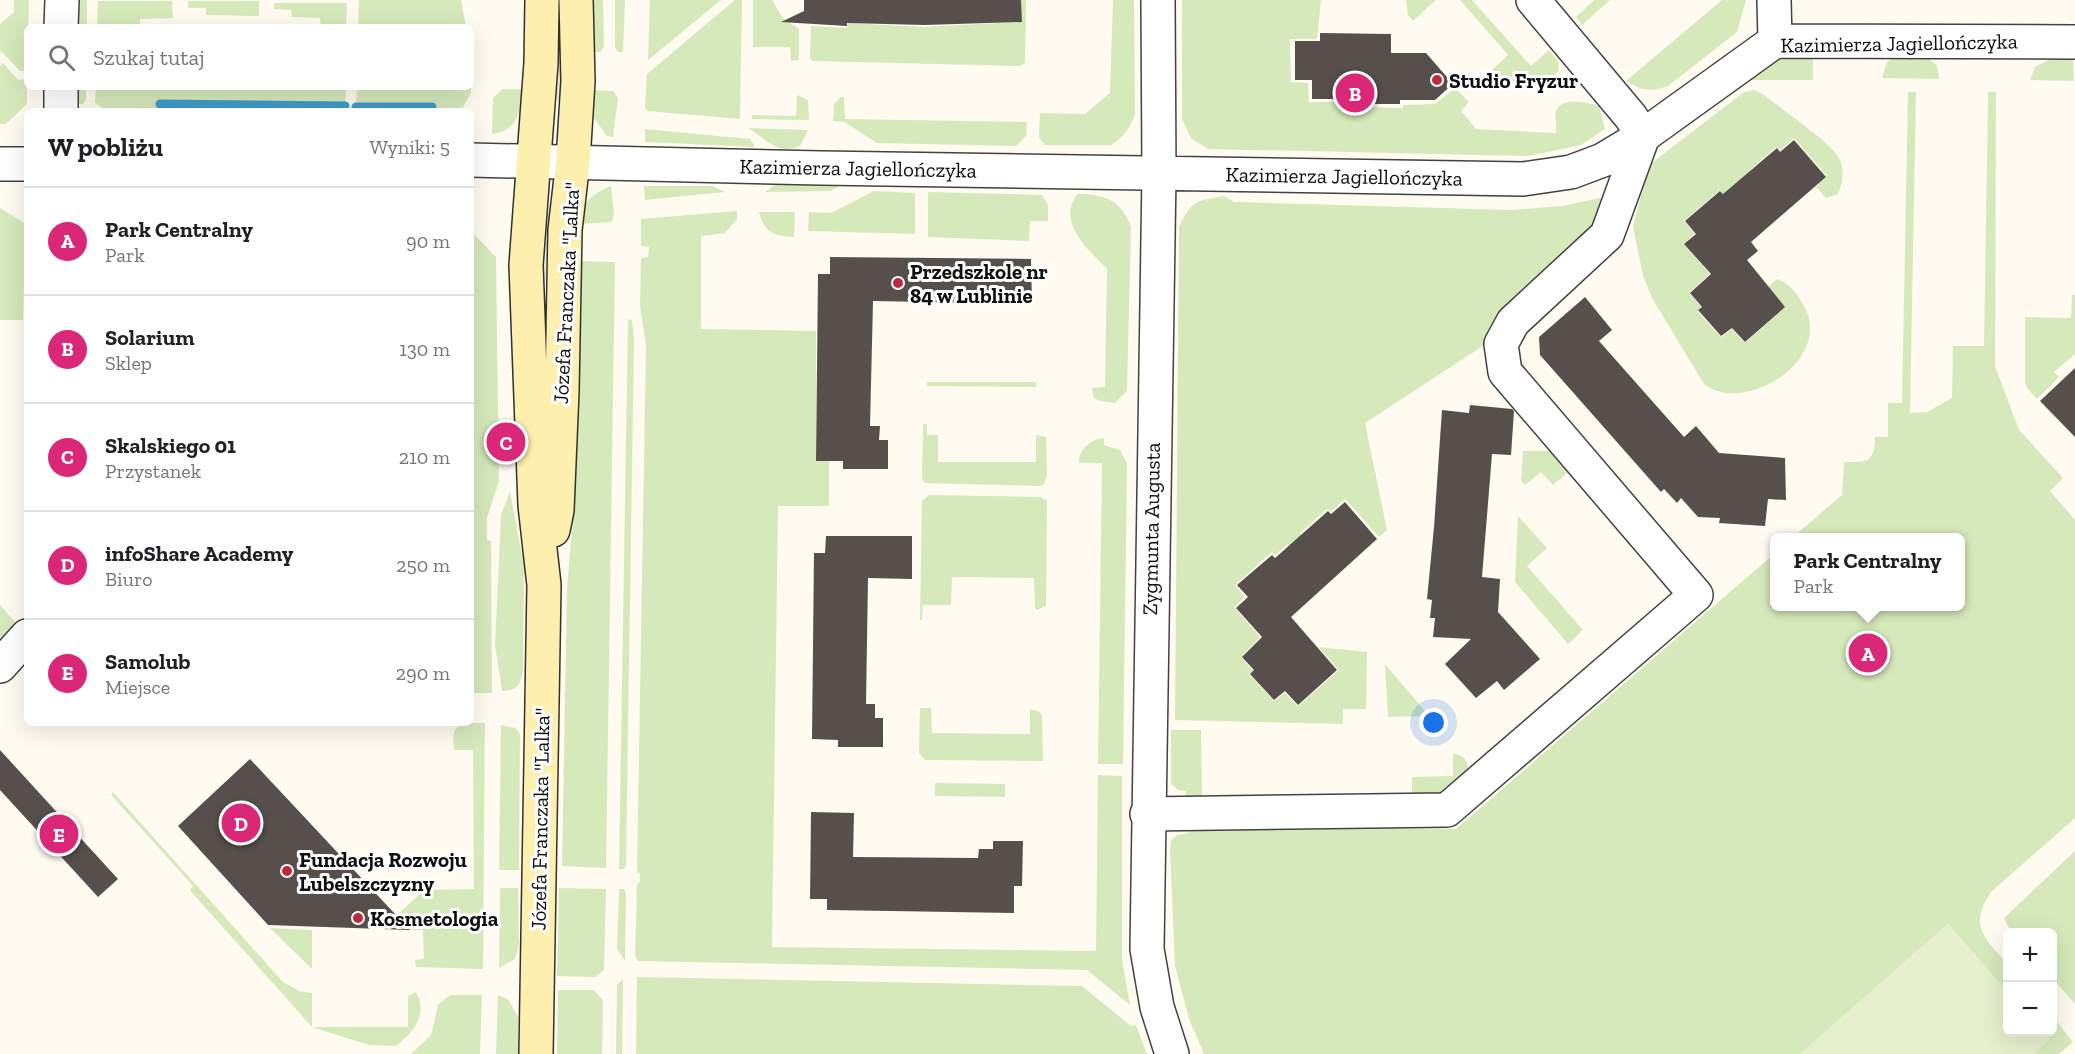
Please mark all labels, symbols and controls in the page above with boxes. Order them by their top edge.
search box [24,24,474,90]
street label: Kazimierza Jagiellończyka [1780,28,2018,58]
icon: search [45,41,78,74]
text: Szukaj tutaj [93,44,205,71]
place label: Studio Fryzur [1449,68,1578,93]
pin: B [1336,70,1374,116]
marker: Studio Fryzur [1430,73,1444,87]
text: W pobliżu [48,131,163,163]
text: Wyniki: 5 [369,135,450,159]
street label: Kazimierza Jagiellończyka [739,153,977,183]
street label: Kazimierza Jagiellończyka [1225,161,1463,191]
street label: Józefa Franczaka "Lalka" [548,181,584,405]
text: Park Centralny [105,216,253,243]
text: A [61,229,74,253]
text: 90 m [406,229,450,253]
text: Park [105,243,145,267]
place label: Przedszkole nr 84 w Lublinie [910,259,1048,308]
marker: Przedszkole nr 84 w Lublinie [891,276,905,290]
text: Solarium [105,324,195,351]
text: B [61,337,74,361]
text: 130 m [399,337,450,361]
text: Sklep [105,351,152,375]
pin: C [486,420,526,464]
text: Skalskiego 01 [105,432,236,459]
street label: Zygmunta Augusta [1137,442,1165,616]
text: C [61,445,74,469]
text: 210 m [399,445,450,469]
text: Przystanek [105,459,201,483]
popup [1770,533,1965,611]
text: infoShare Academy [105,540,293,567]
text: Park Centralny [1794,547,1941,574]
text: D [61,553,74,577]
text: 250 m [396,553,450,577]
text: Biuro [105,567,153,591]
text: Park [1794,574,1833,598]
pin: A [1848,630,1888,676]
text: Samolub [105,648,190,675]
text: E [62,661,73,685]
text: 290 m [396,661,450,685]
text: Miejsce [105,675,170,699]
street label: Józefa Franczaka "Lalka" [526,707,554,931]
your location [1419,708,1448,737]
pin: D [222,800,260,846]
pin: E [40,812,78,856]
place label: Fundacja Rozwoju Lubelszczyzny [299,847,467,896]
marker: Fundacja Rozwoju Lubelszczyzny [280,864,294,878]
place label: Kosmetologia [370,906,499,931]
marker: Kosmetologia [351,911,365,925]
map controls [2003,928,2057,1036]
button: + [2003,928,2057,982]
button: − [2003,982,2057,1036]

